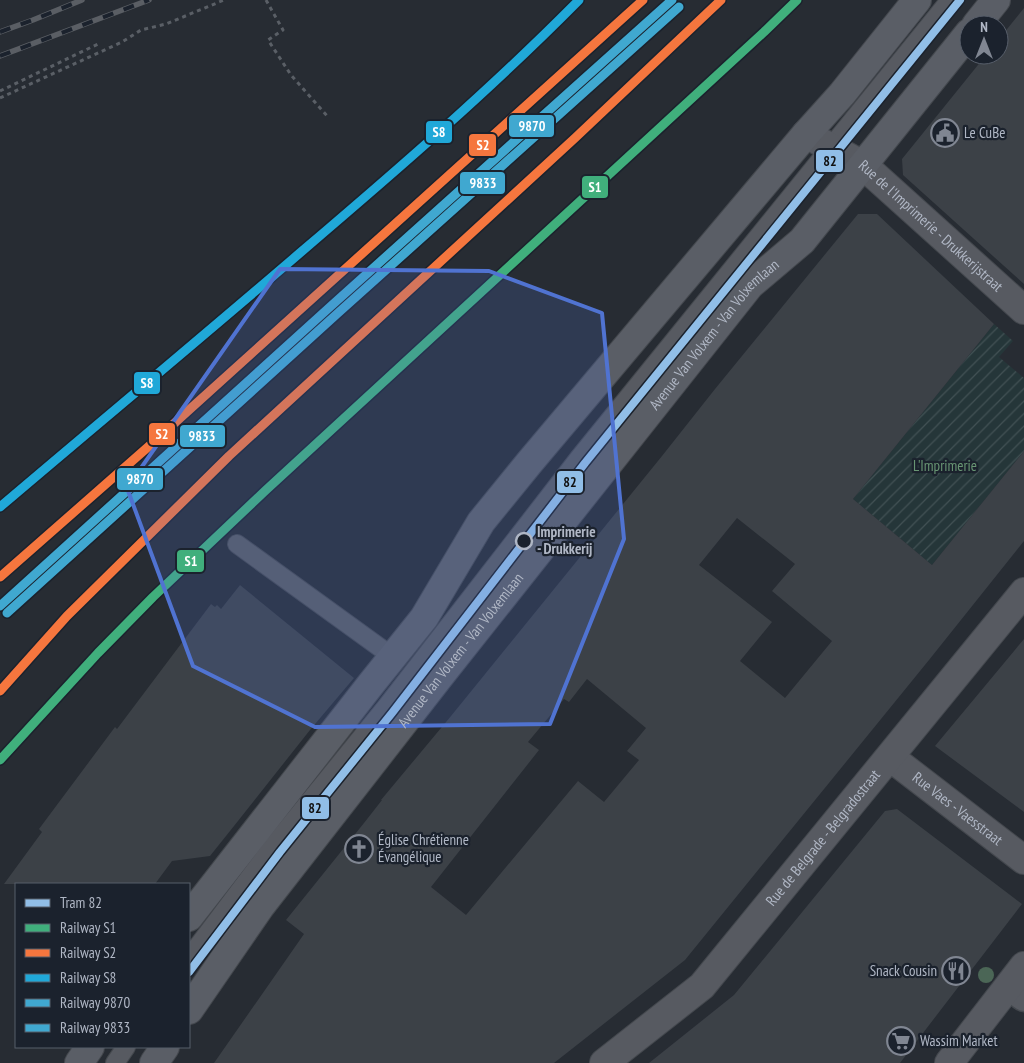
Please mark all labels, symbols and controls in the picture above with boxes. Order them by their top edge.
north arrow [959,15,1009,65]
text: N [980,18,988,36]
line badge: 9870 [508,114,555,138]
text: 9870 [519,117,546,135]
public building icon: Le CuBe [930,118,960,148]
line badge: S8 [425,120,453,144]
text: S8 [433,123,445,141]
place label: Le CuBe [964,123,1005,142]
line badge: S2 [468,133,497,157]
text: S2 [477,136,489,154]
line badge: 82 [815,149,844,173]
text: 82 [823,152,837,170]
street label: Rue de l'Imprimerie - Drukkerijstraat [855,156,1007,296]
line badge: 9833 [459,171,506,195]
text: 9833 [470,174,496,192]
line badge: S1 [581,175,609,199]
text: S1 [589,178,601,196]
street label: Avenue Van Volxem - Van Volxemlaan [645,255,783,414]
line badge: S8 [133,371,161,395]
text: S8 [141,374,153,392]
line badge: S2 [148,422,176,446]
line badge: 9833 [179,424,226,448]
text: S2 [156,425,168,443]
text: 9833 [189,427,215,445]
park label: L'Imprimerie [913,456,977,475]
line badge: 9870 [116,467,164,491]
text: 9870 [127,470,154,488]
line badge: 82 [556,470,584,494]
text: 82 [563,473,577,491]
place label: Imprimerie - Drukkerij [537,522,596,558]
marker: Imprimerie - Drukkerij [515,532,533,550]
line badge: S1 [176,549,205,573]
text: S1 [185,552,197,570]
street label: Avenue Van Volxem - Van Volxemlaan [393,569,527,731]
street label: Rue de Belgrade - Belgradostraat [761,765,884,910]
street label: Rue Vaes - Vaesstraat [909,768,1007,849]
line badge: 82 [301,796,330,820]
text: 82 [308,799,322,817]
place label: Église Chrétienne Évangélique [378,830,469,866]
church icon: Église Chrétienne Évangélique [344,834,374,864]
legend [15,883,190,1048]
text: Tram 82 [60,893,102,912]
text: Railway S1 [60,918,116,937]
text: Railway S2 [60,943,116,962]
restaurant icon: Snack Cousin [941,956,971,986]
place label: Snack Cousin [870,961,937,980]
text: Railway S8 [60,968,116,987]
text: Railway 9870 [60,993,130,1012]
text: Railway 9833 [60,1018,130,1037]
supermarket icon: Wassim Market [886,1026,916,1056]
place label: Wassim Market [920,1031,998,1050]

